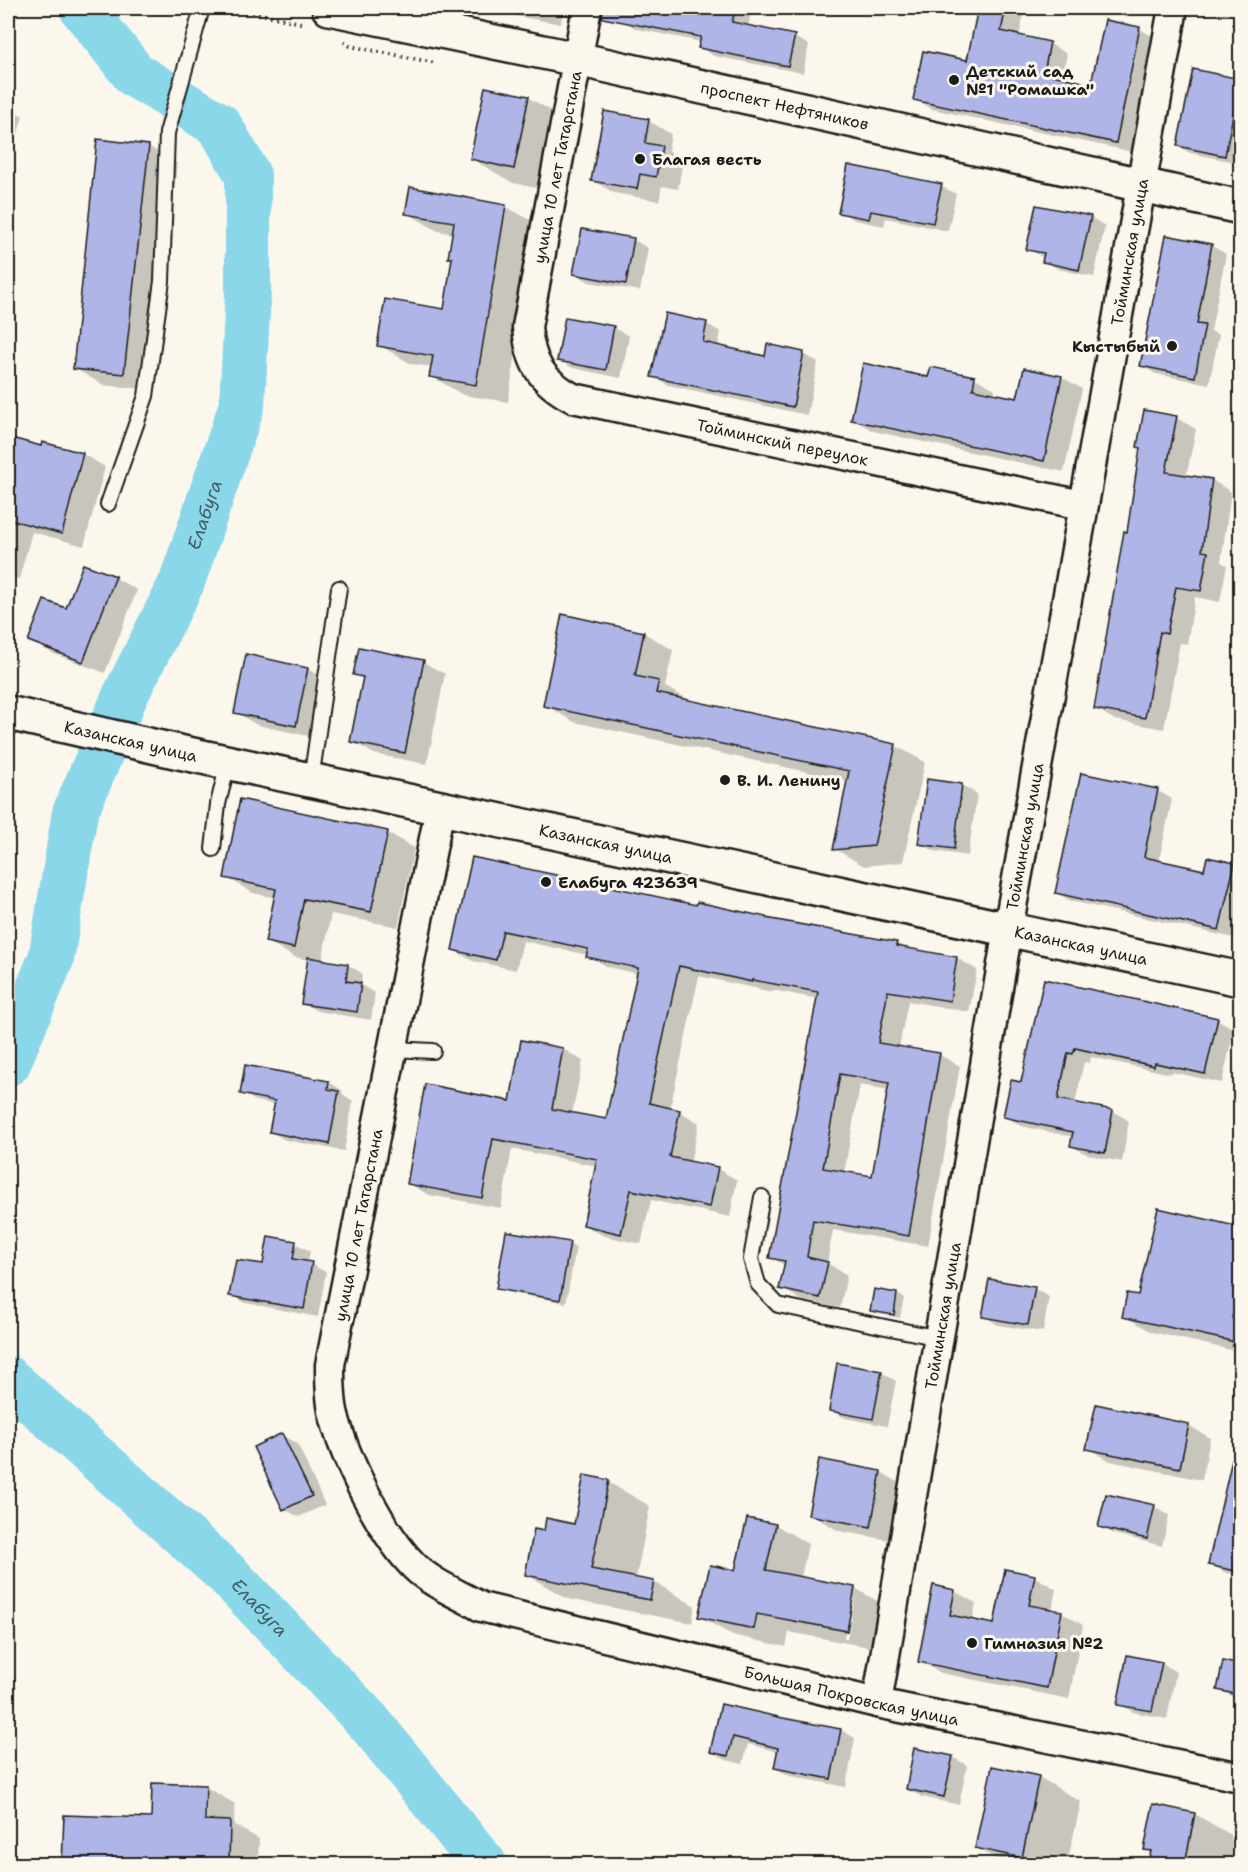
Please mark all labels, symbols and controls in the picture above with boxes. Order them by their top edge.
place label: Детский сад №1 "Ромашка" [966,61,1094,100]
street label: улица 10 лет Татарстана [529,69,586,265]
marker: Детский сад №1 "Ромашка" [947,73,961,87]
street label: проспект Нефтяников [699,77,871,135]
place label: Благая весть [652,149,762,170]
marker: Благая весть [633,152,647,166]
street label: Тойминская улица [1106,177,1153,327]
place label: Кыстыбый [1072,336,1160,357]
marker: Кыстыбый [1165,339,1179,353]
street label: Тойминский переулок [695,414,871,471]
water label: Елабуга [182,477,228,553]
street label: Казанская улица [62,716,199,767]
street label: Тойминская улица [1002,761,1049,912]
place label: В. И. Ленину [737,770,841,791]
marker: В. И. Ленину [718,773,732,787]
street label: Казанская улица [537,819,674,868]
place label: Елабуга 423639 [558,872,698,893]
marker: Елабуга 423639 [539,875,553,889]
street label: Казанская улица [1013,921,1150,970]
street label: улица 10 лет Татарстана [330,1127,387,1323]
street label: Тойминская улица [920,1240,966,1391]
water label: Елабуга [226,1573,293,1642]
place label: Гимназия №2 [984,1633,1104,1654]
marker: Гимназия №2 [965,1636,979,1650]
street label: Большая Покровская улица [742,1661,961,1730]

